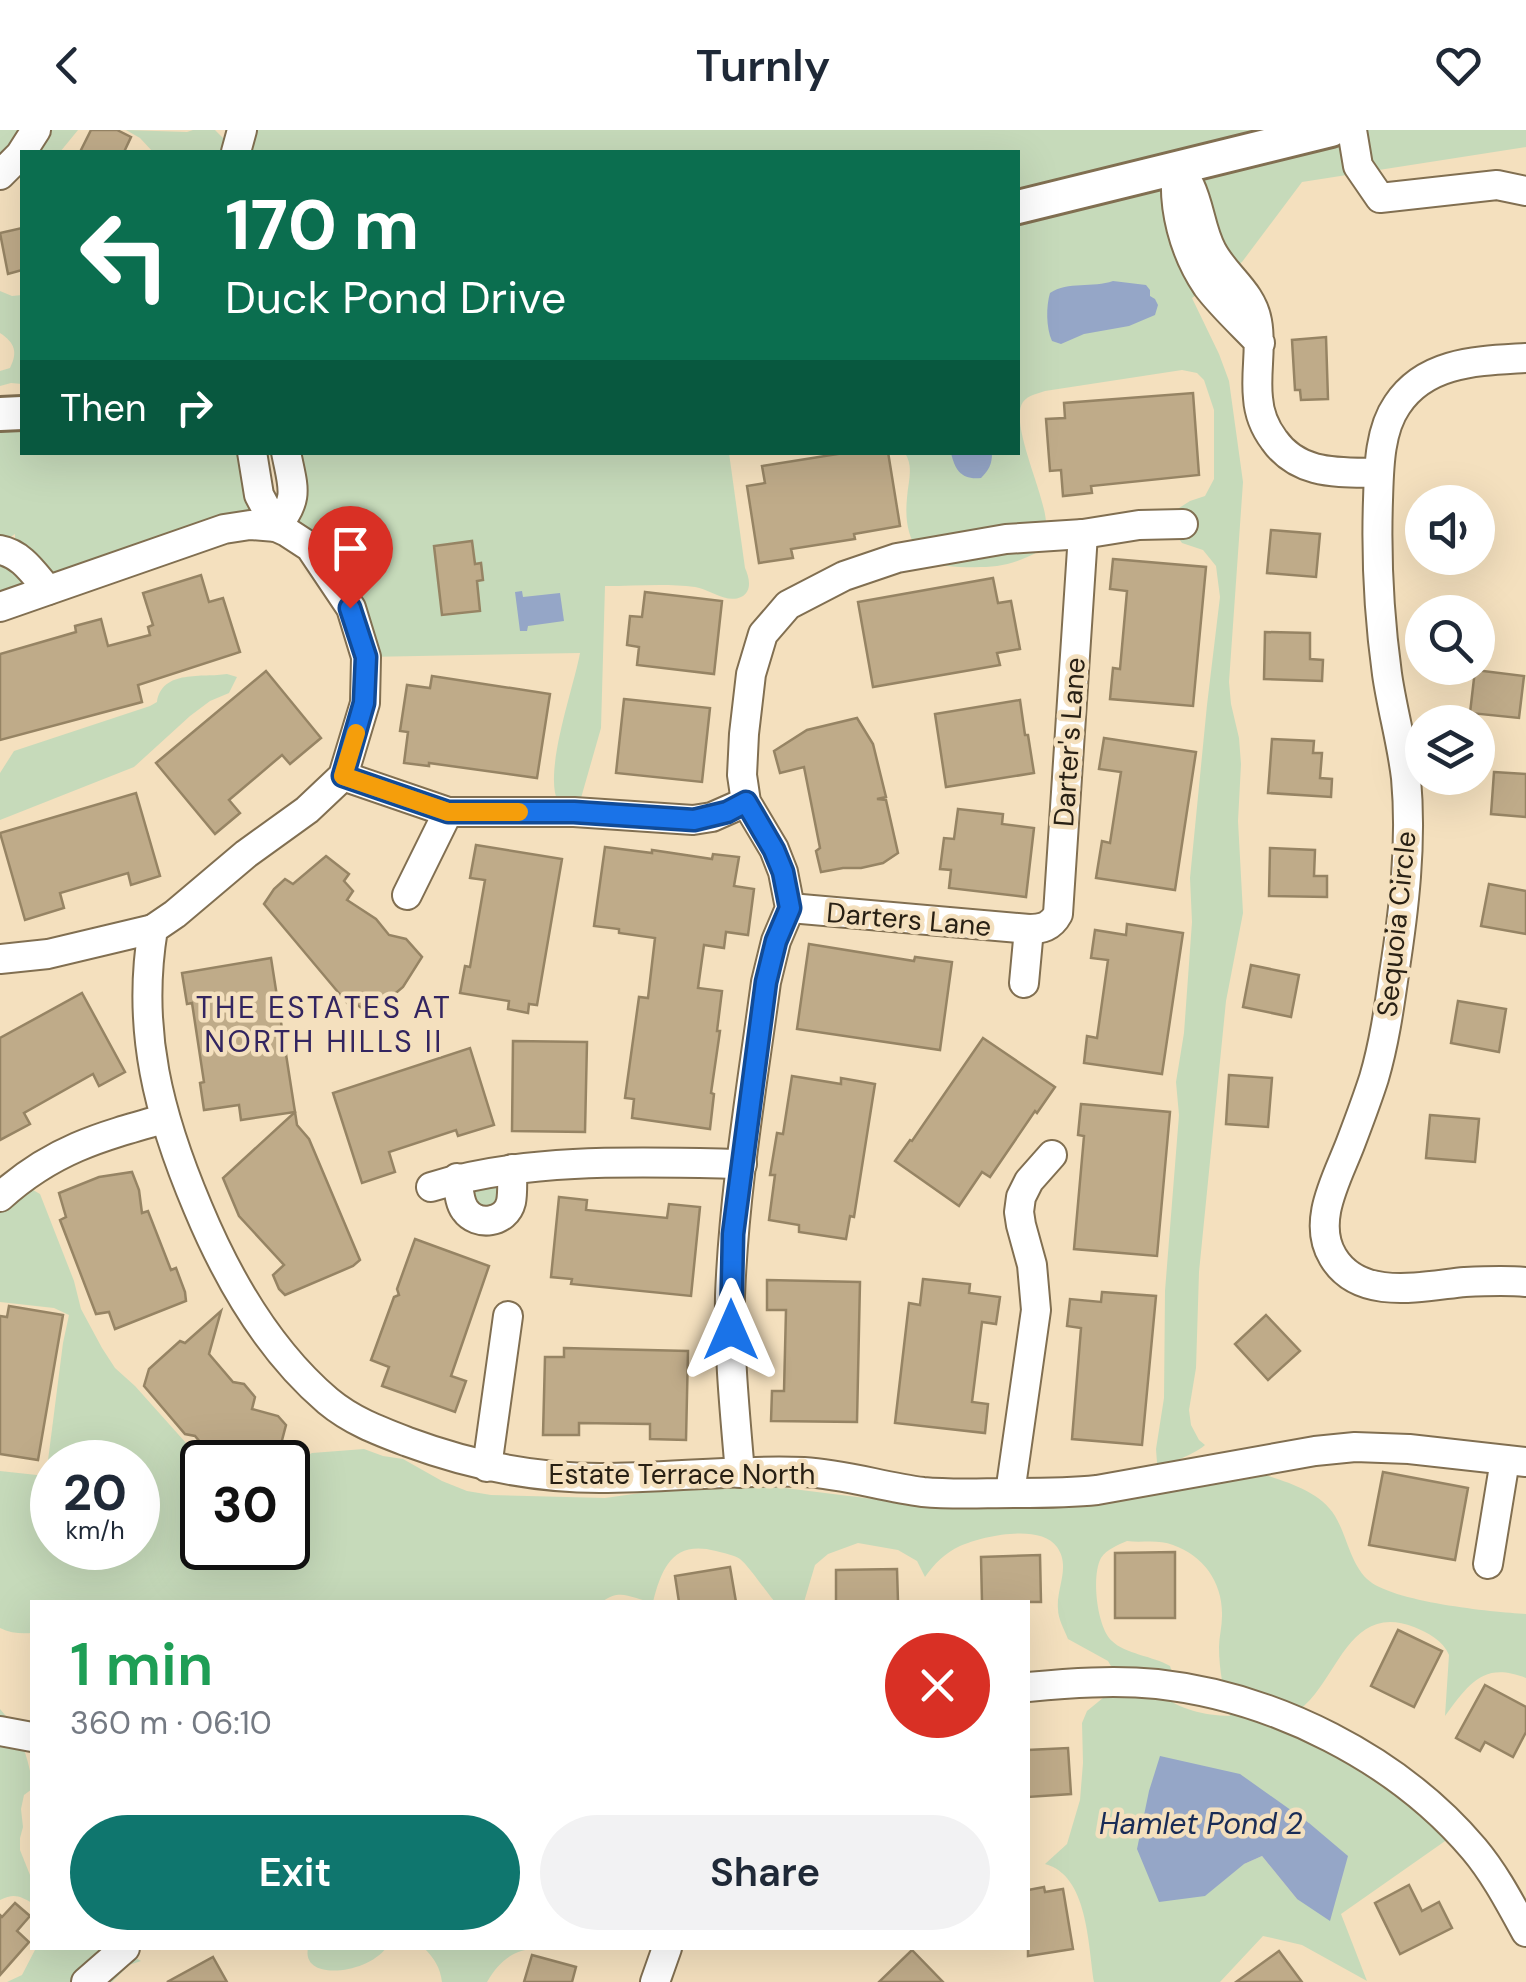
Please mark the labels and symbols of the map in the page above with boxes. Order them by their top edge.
pin [308,506,393,609]
street label: Darter's Lane [1045,656,1094,828]
street label: Sequoia Circle [1368,829,1425,1019]
street label: Darters Lane [825,894,993,945]
district label: THE ESTATES AT NORTH HILLS II [196,988,452,1061]
position arrow [679,1278,783,1382]
speed limit sign: 30 [180,1440,310,1570]
street label: Estate Terrace North [549,1456,815,1493]
water label: Hamlet Pond 2 [1099,1804,1303,1843]

